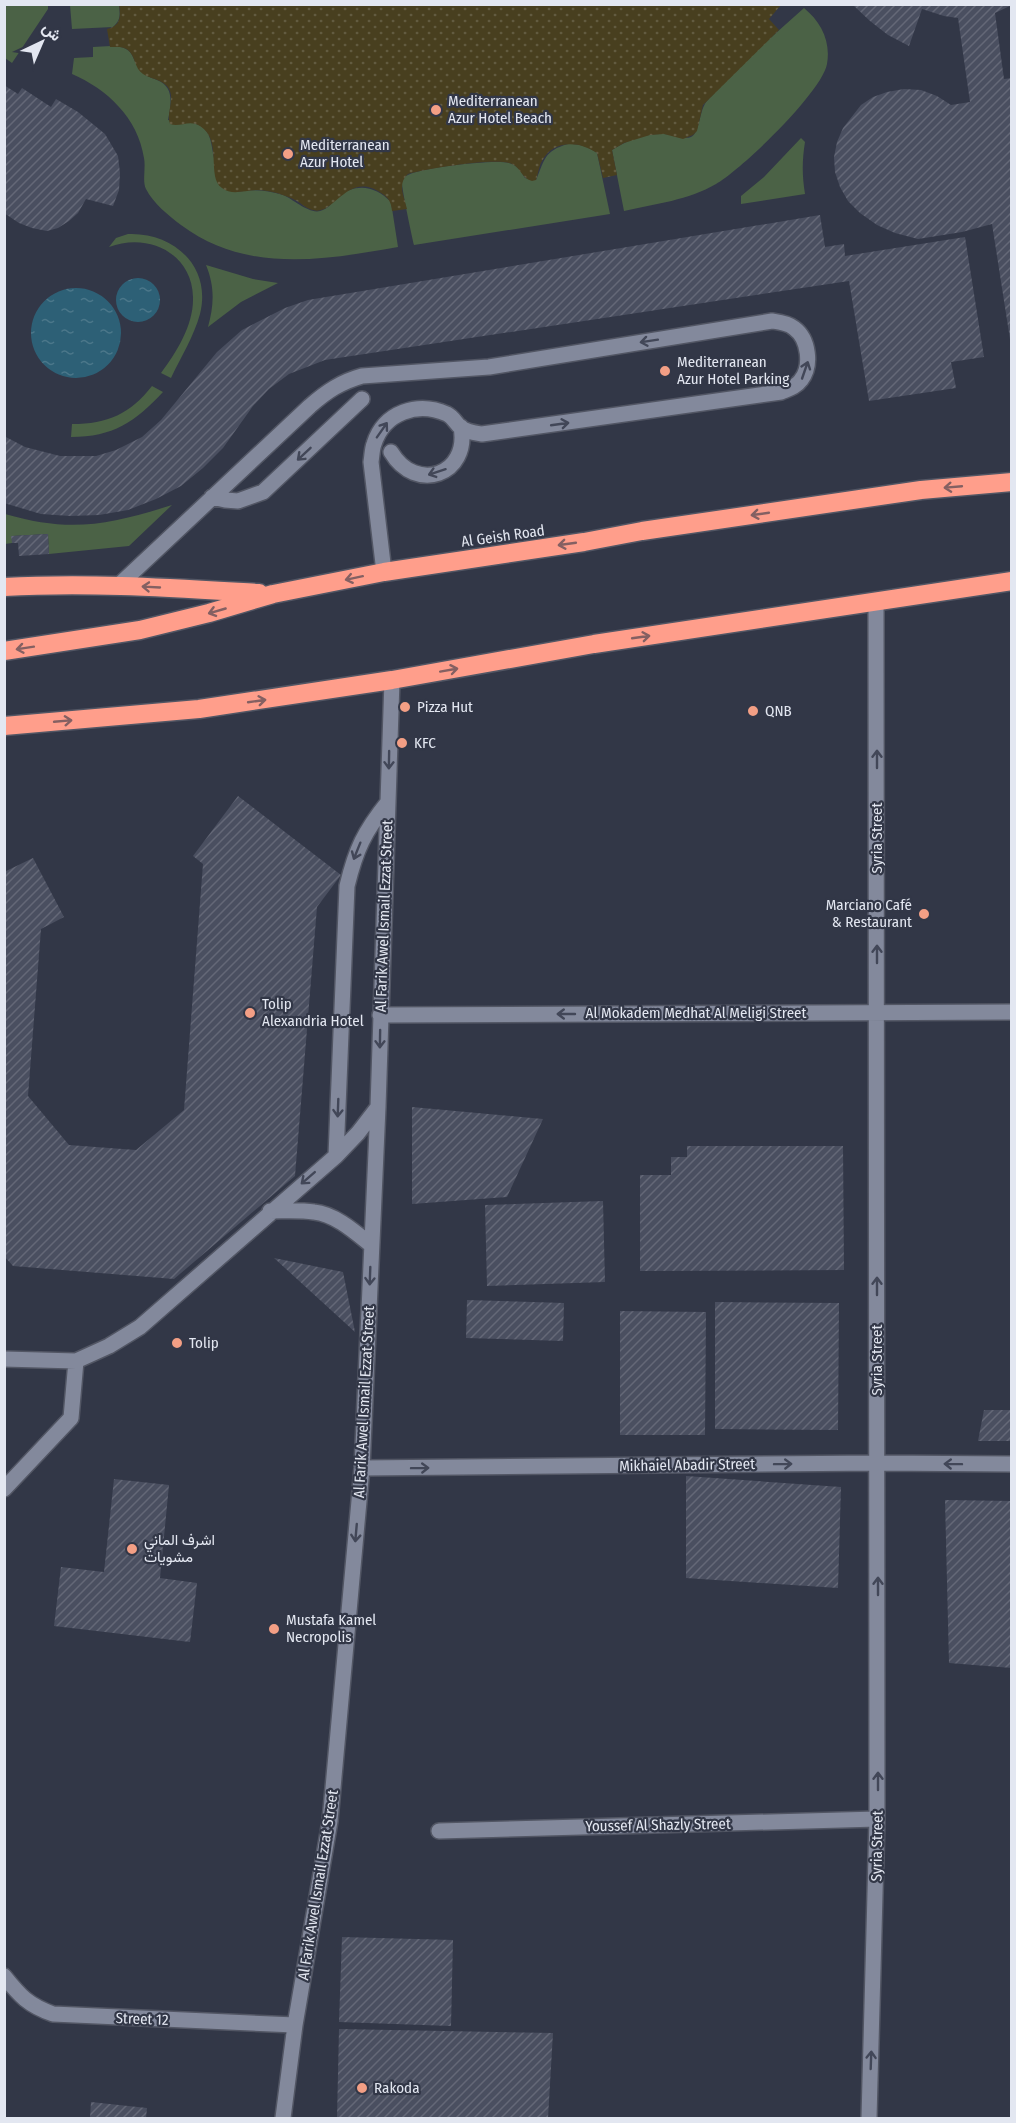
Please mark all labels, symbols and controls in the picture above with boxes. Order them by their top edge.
north arrow [12,12,72,72]
text: ش [39,18,66,45]
place label: Mediterranean Azur Hotel Beach [448,92,552,127]
marker: Mediterranean Azur Hotel Beach [429,103,443,117]
place label: Mediterranean Azur Hotel [300,136,390,171]
marker: Mediterranean Azur Hotel [281,147,295,161]
one-way arrow [640,335,659,346]
place label: Mediterranean Azur Hotel Parking [677,353,789,388]
one-way arrow [800,361,811,380]
marker: Mediterranean Azur Hotel Parking [658,364,672,378]
one-way arrow [549,418,569,429]
one-way arrow [376,423,388,439]
one-way arrow [297,447,312,461]
one-way arrow [428,467,447,478]
one-way arrow [944,482,964,493]
one-way arrow [751,508,770,519]
street label: Al Geish Road [460,521,546,551]
one-way arrow [558,539,578,550]
one-way arrow [345,573,364,584]
one-way arrow [142,582,162,593]
one-way arrow [208,606,227,617]
one-way arrow [631,632,651,643]
one-way arrow [16,643,36,654]
one-way arrow [439,665,459,676]
one-way arrow [246,695,266,706]
place label: Pizza Hut [417,698,473,716]
marker: Pizza Hut [398,700,412,714]
place label: QNB [765,702,792,720]
marker: QNB [746,704,760,718]
one-way arrow [52,715,72,726]
place label: KFC [414,734,436,752]
marker: KFC [395,736,409,750]
one-way arrow [383,749,394,769]
one-way arrow [871,749,883,769]
street label: Syria Street [868,803,886,873]
street label: Al Farik Awel Ismail Ezzat Street [372,819,396,1012]
one-way arrow [351,842,362,860]
place label: Marciano Café & Restaurant [826,896,912,931]
marker: Marciano Café & Restaurant [917,907,931,921]
one-way arrow [871,944,883,964]
place label: Tolip Alexandria Hotel [262,995,364,1030]
street label: Al Mokadem Medhat Al Meligi Street [586,1004,806,1022]
marker: Tolip Alexandria Hotel [243,1006,257,1020]
one-way arrow [557,1008,577,1020]
one-way arrow [374,1028,386,1048]
one-way arrow [332,1097,343,1117]
one-way arrow [301,1171,316,1185]
one-way arrow [364,1265,375,1285]
one-way arrow [871,1277,883,1297]
street label: Al Farik Awel Ismail Ezzat Street [350,1305,378,1499]
street label: Syria Street [868,1325,886,1395]
place label: Tolip [189,1334,219,1352]
marker: Tolip [170,1336,184,1350]
street label: Mikhaiel Abadir Street [619,1455,755,1475]
one-way arrow [773,1458,793,1470]
one-way arrow [944,1458,964,1470]
one-way arrow [410,1462,430,1474]
one-way arrow [350,1523,361,1543]
place label: اشرف الماني مشويات [144,1531,215,1566]
marker: اشرف الماني مشويات [125,1542,139,1556]
one-way arrow [872,1577,884,1597]
place label: Mustafa Kamel Necropolis [286,1611,376,1646]
marker: Mustafa Kamel Necropolis [267,1622,281,1636]
one-way arrow [872,1772,884,1792]
street label: Al Farik Awel Ismail Ezzat Street [294,1788,342,1981]
street label: Syria Street [867,1810,887,1882]
street label: Youssef Al Shazly Street [585,1815,731,1835]
street label: Street 12 [115,2009,169,2029]
one-way arrow [865,2051,877,2071]
place label: Rakoda [374,2079,420,2097]
marker: Rakoda [355,2081,369,2095]

